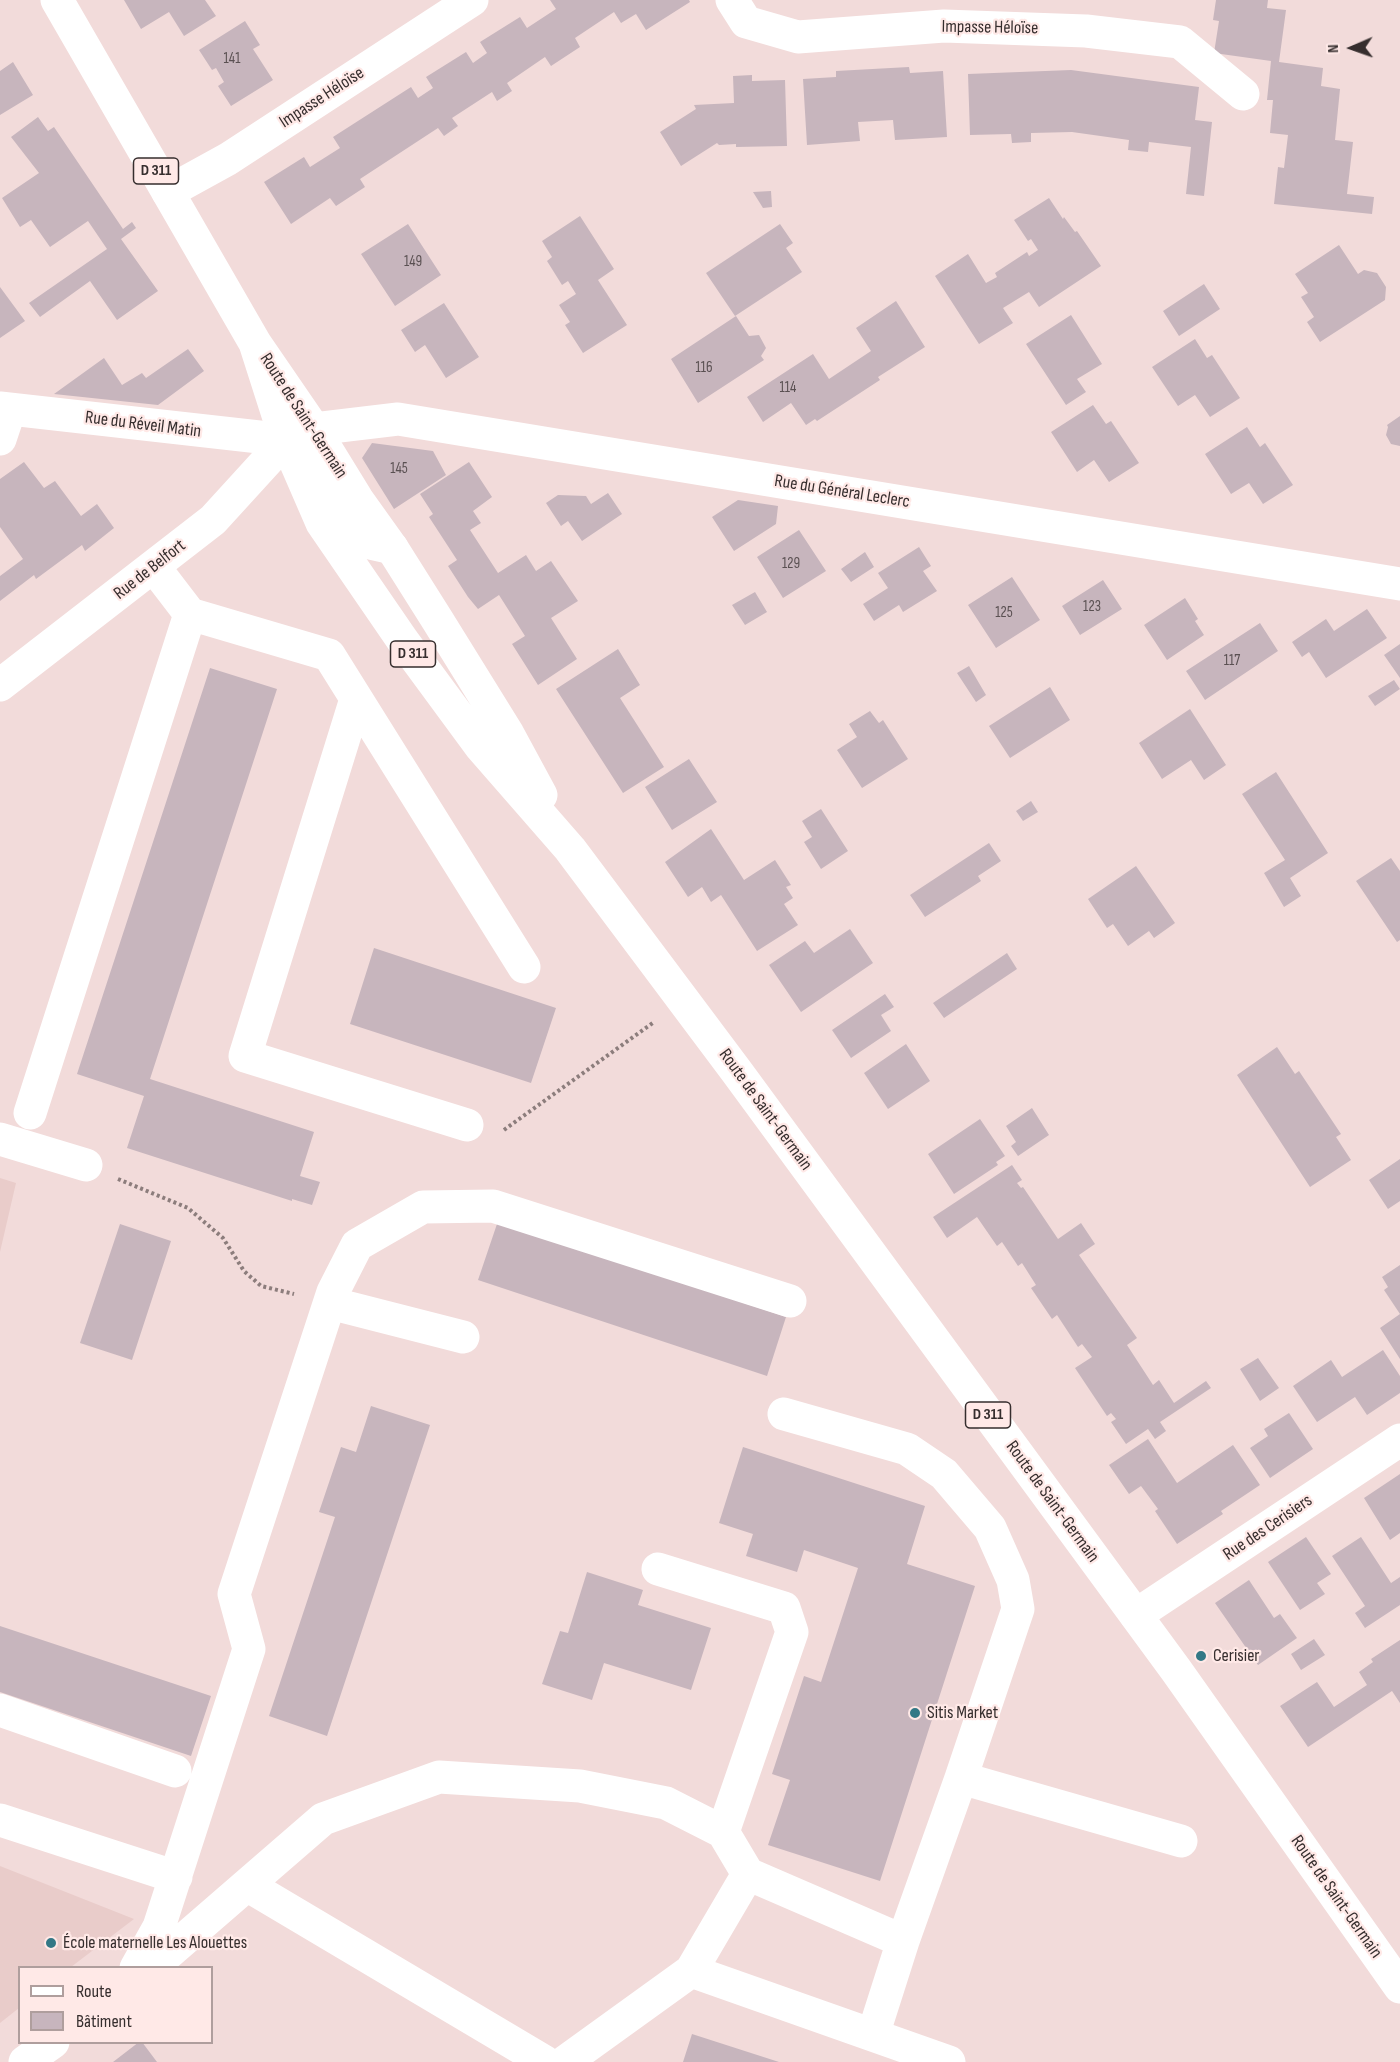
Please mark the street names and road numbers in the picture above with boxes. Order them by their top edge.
street label: Impasse Héloïse [942,16,1038,40]
street label: Impasse Héloïse [276,63,368,133]
road number: D 311 [134,158,178,184]
street label: Route de Saint-Germain [254,349,352,483]
street label: Rue du Réveil Matin [84,407,202,443]
street label: Rue du Général Leclerc [773,471,911,513]
street label: Rue de Belfort [110,535,190,605]
road number: D 311 [390,641,436,667]
street label: Route de Saint-Germain [714,1045,816,1175]
road number: D 311 [966,1402,1010,1428]
street label: Route de Saint-Germain [1001,1437,1103,1567]
street label: Rue des Cerisiers [1219,1490,1317,1566]
street label: Route de Saint-Germain [1286,1831,1386,1963]

